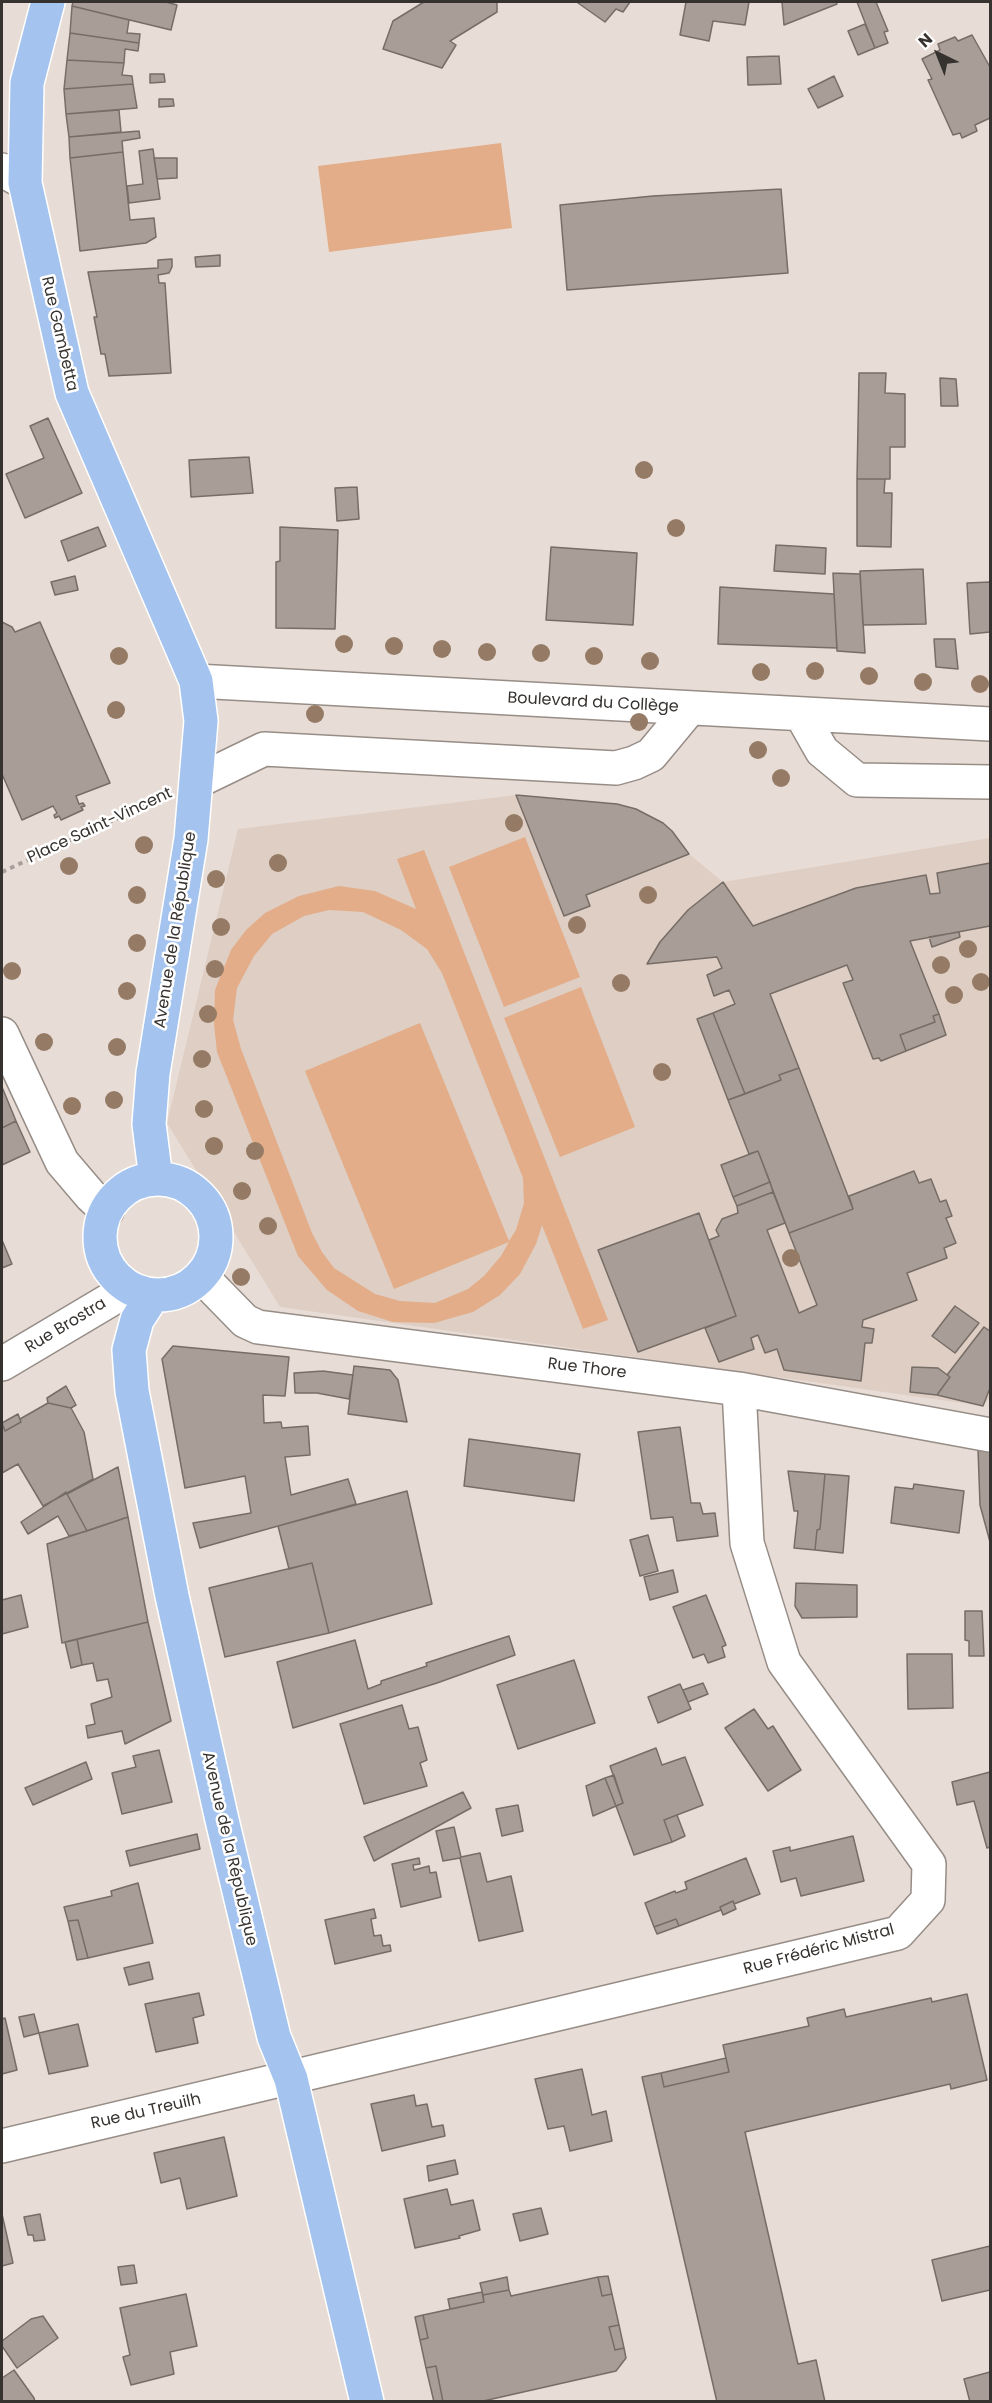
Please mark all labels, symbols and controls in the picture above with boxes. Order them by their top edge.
north arrow [908,24,968,84]
text: N [913,28,938,53]
street label: Rue Gambetta [36,275,82,393]
street label: Boulevard du Collège [507,689,679,717]
street label: Place Saint-Vincent [25,784,175,868]
street label: Avenue de la République [151,830,201,1030]
street label: Rue Brostra [22,1294,110,1358]
street label: Rue Thore [547,1355,627,1383]
street label: Avenue de la République [197,1750,261,1948]
street label: Rue Frédéric Mistral [741,1921,897,1979]
street label: Rue du Treuilh [89,2090,203,2134]

